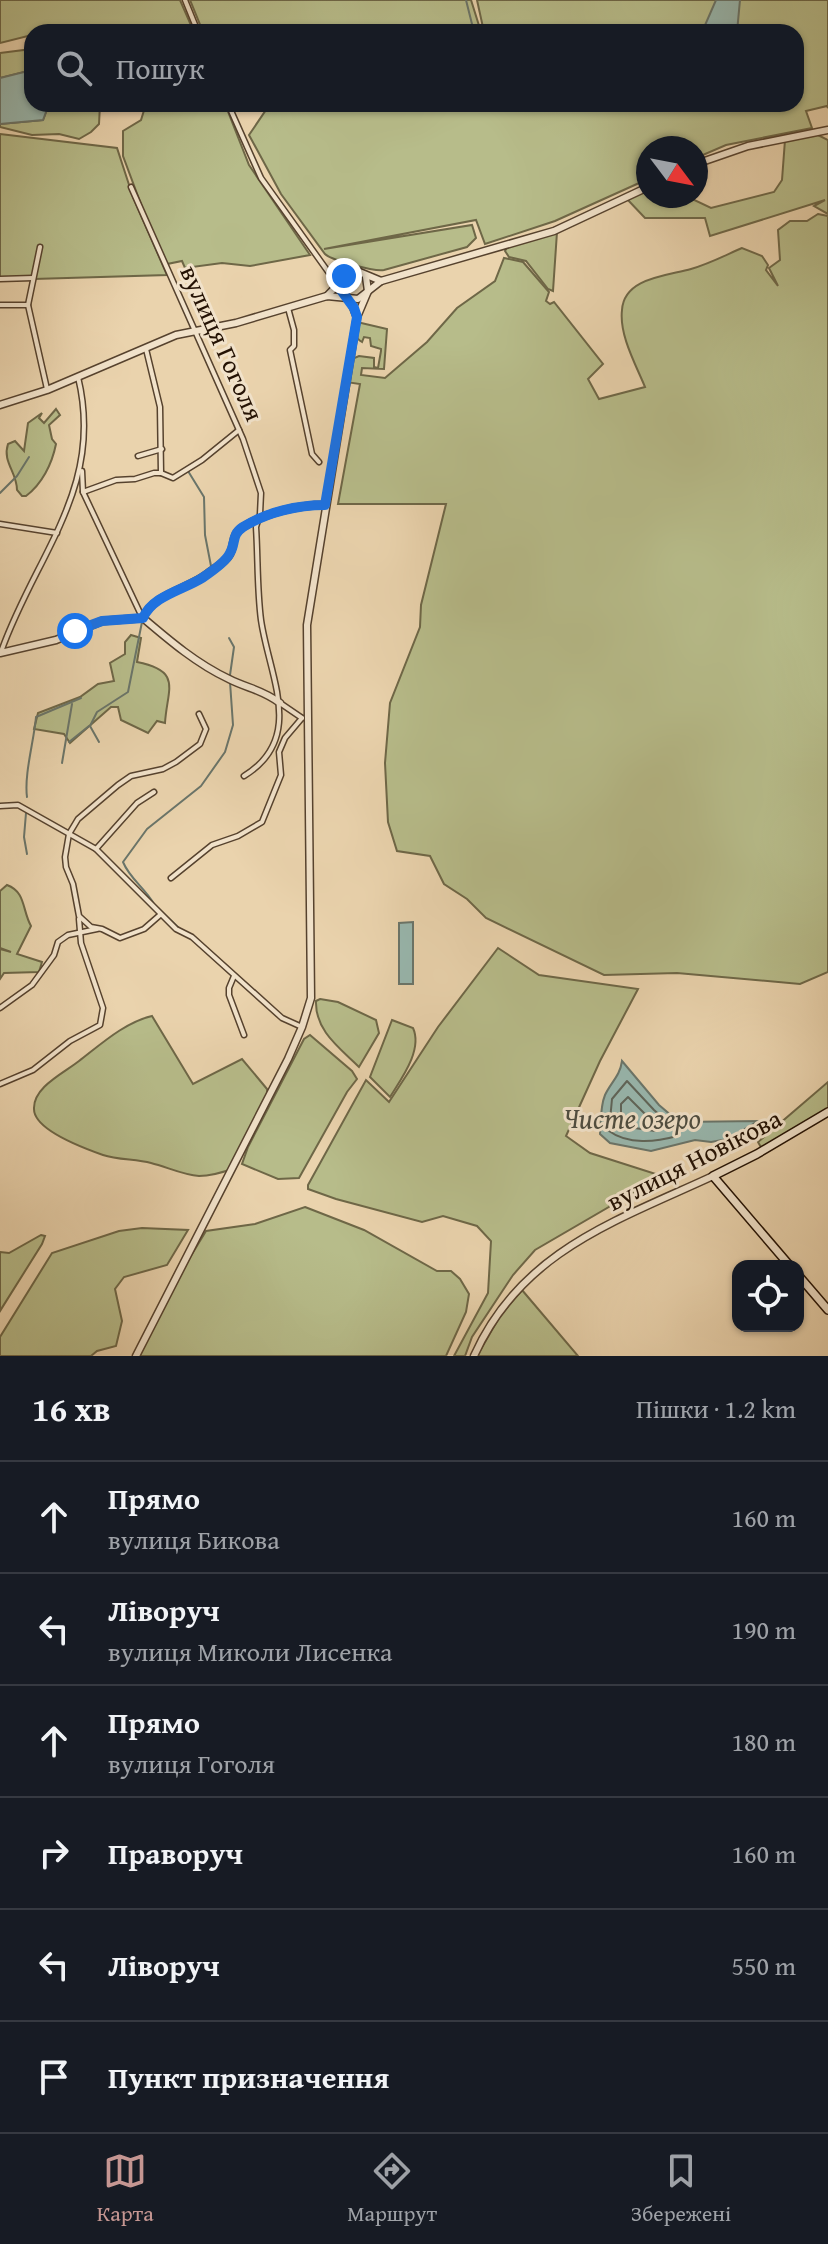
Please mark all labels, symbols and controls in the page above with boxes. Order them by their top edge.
search box [24,24,804,112]
icon: search [52,46,96,90]
text: Пошук [116,46,204,90]
north arrow [636,136,708,208]
route end [326,258,362,294]
street label: вулиця Гоголя [171,259,274,427]
route start [57,613,93,649]
water label: Чисте озеро [563,1097,701,1138]
street label: вулиця Новікова [599,1098,789,1220]
map controls [732,1260,804,1332]
button: locate [732,1260,804,1332]
text: 16 хв [32,1384,110,1433]
text: Пішки · 1.2 km [636,1389,796,1428]
text: Прямо [108,1476,200,1520]
icon: ahead [32,1495,76,1539]
text: 160 m [731,1498,796,1537]
text: вулиця Бикова [108,1520,280,1559]
text: Ліворуч [108,1588,220,1632]
icon: left [32,1607,76,1651]
text: 190 m [731,1610,796,1649]
text: вулиця Миколи Лисенка [108,1632,392,1671]
text: Прямо [108,1700,200,1744]
icon: ahead [32,1719,76,1763]
text: 180 m [731,1722,796,1761]
text: вулиця Гоголя [108,1744,275,1783]
icon: right [32,1831,76,1875]
text: Праворуч [108,1831,243,1875]
text: 160 m [731,1834,796,1873]
icon: left [32,1943,76,1987]
text: Ліворуч [108,1943,220,1987]
text: 550 m [731,1946,796,1985]
icon: arrive [32,2055,76,2099]
text: Пункт призначення [108,2055,389,2099]
tab: Карта [97,2149,154,2229]
tab: Маршрут [347,2149,437,2229]
tab: Збережені [631,2149,731,2229]

